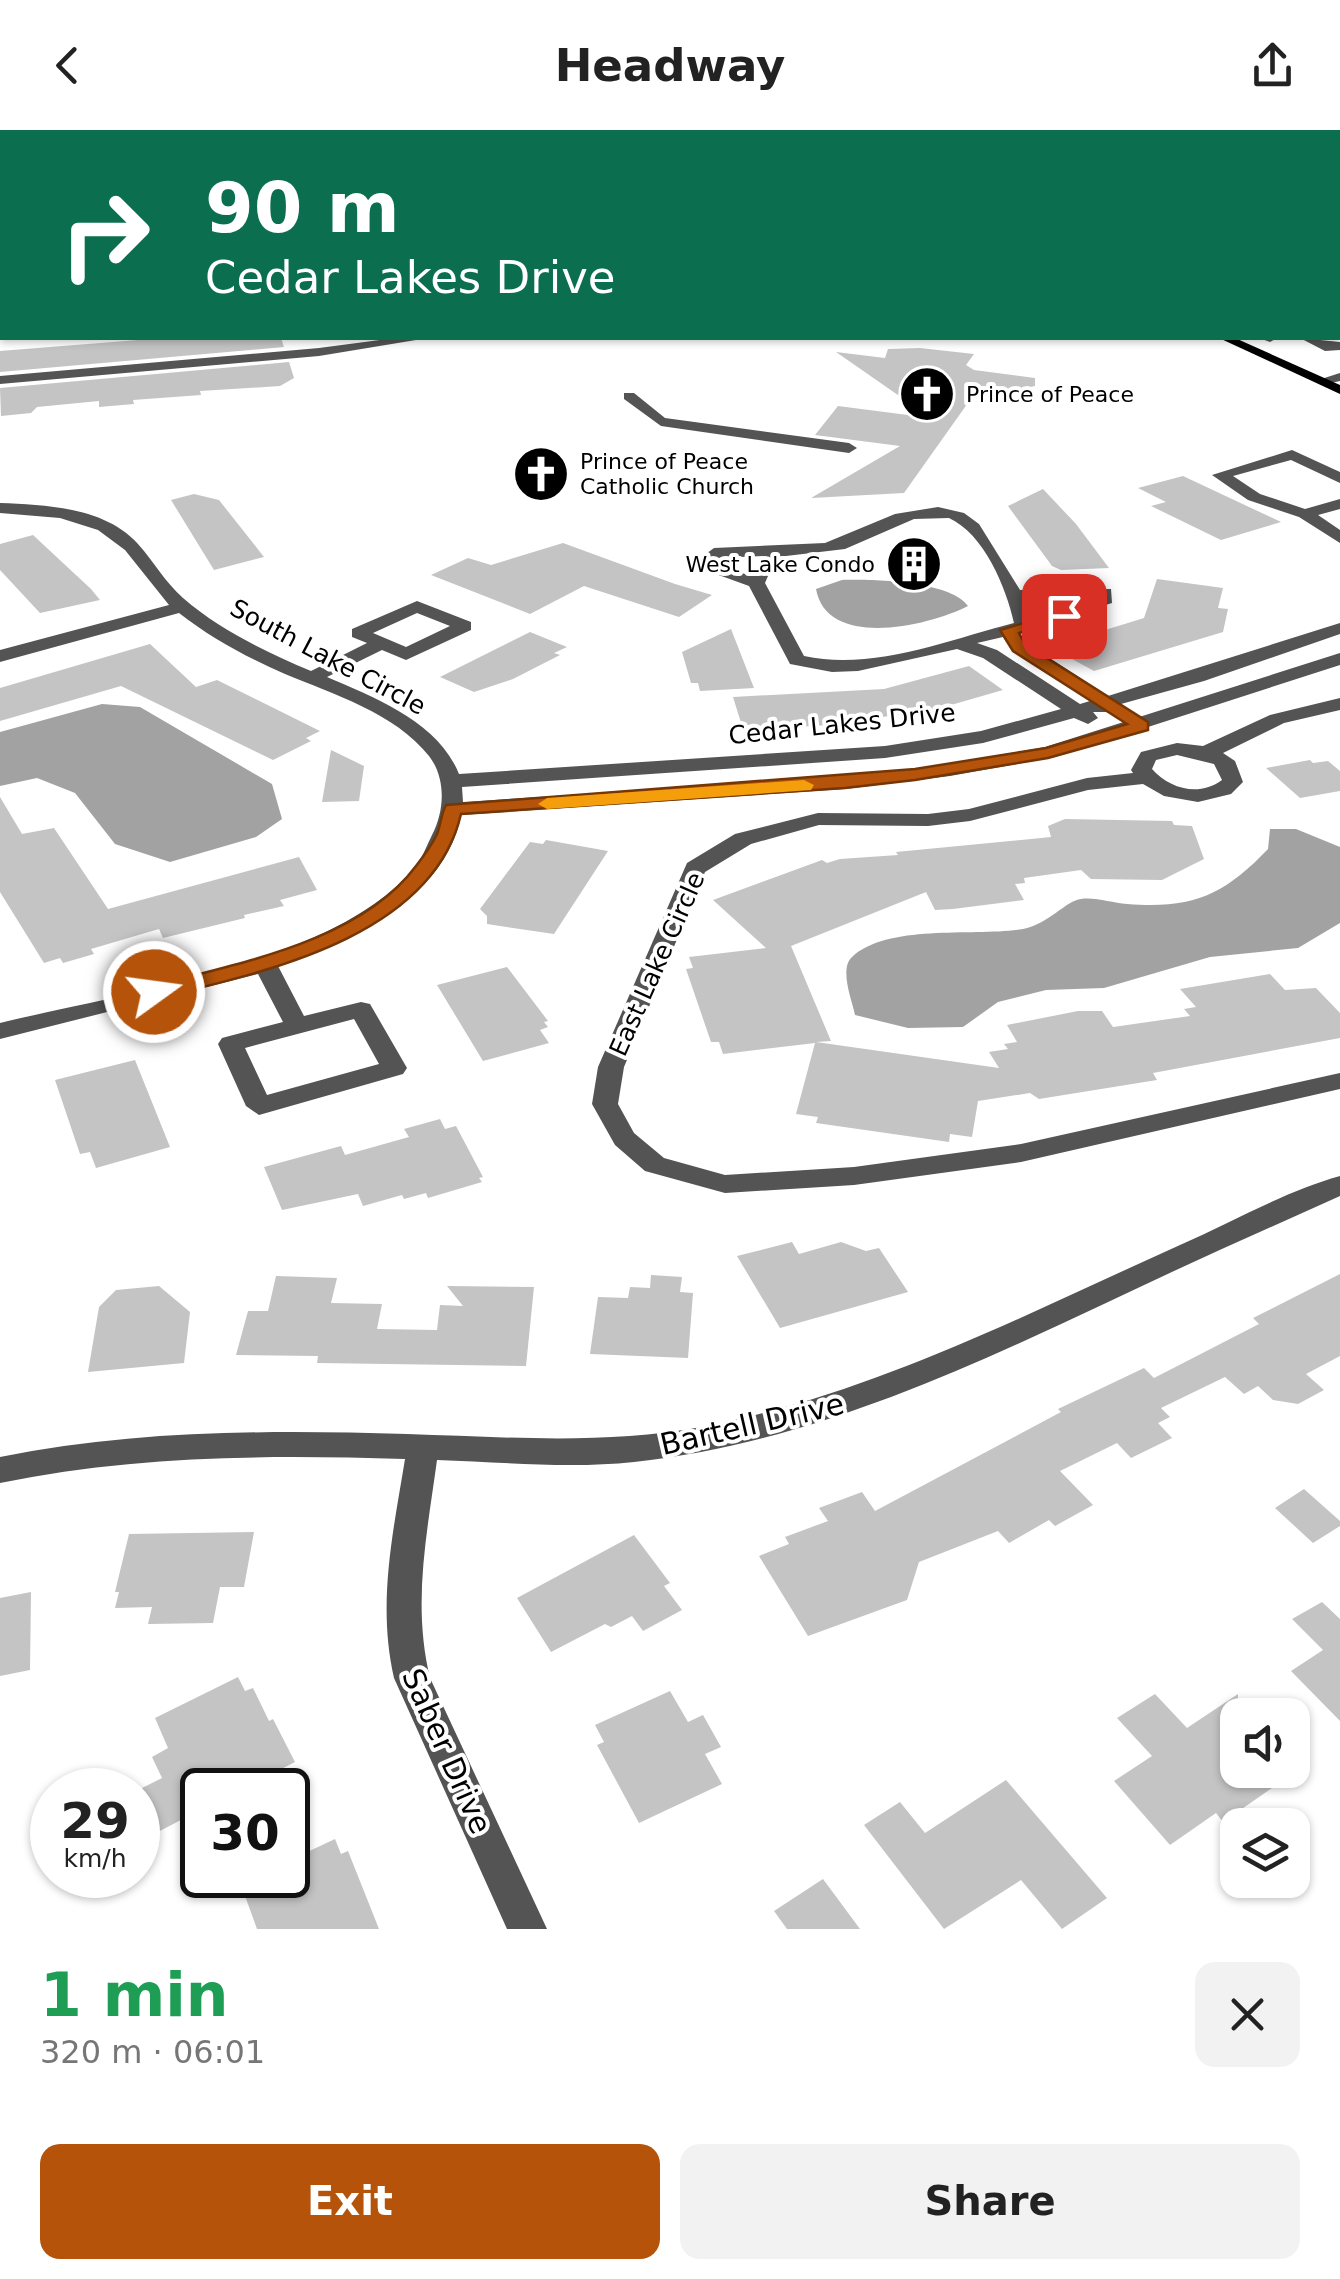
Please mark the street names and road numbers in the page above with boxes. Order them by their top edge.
street label: South Lake Circle [225,593,431,721]
street label: Cedar Lakes Drive [727,698,957,750]
street label: East Lake Circle [603,868,711,1060]
street label: Bartell Drive [657,1386,847,1462]
street label: Saber Drive [395,1663,499,1839]

